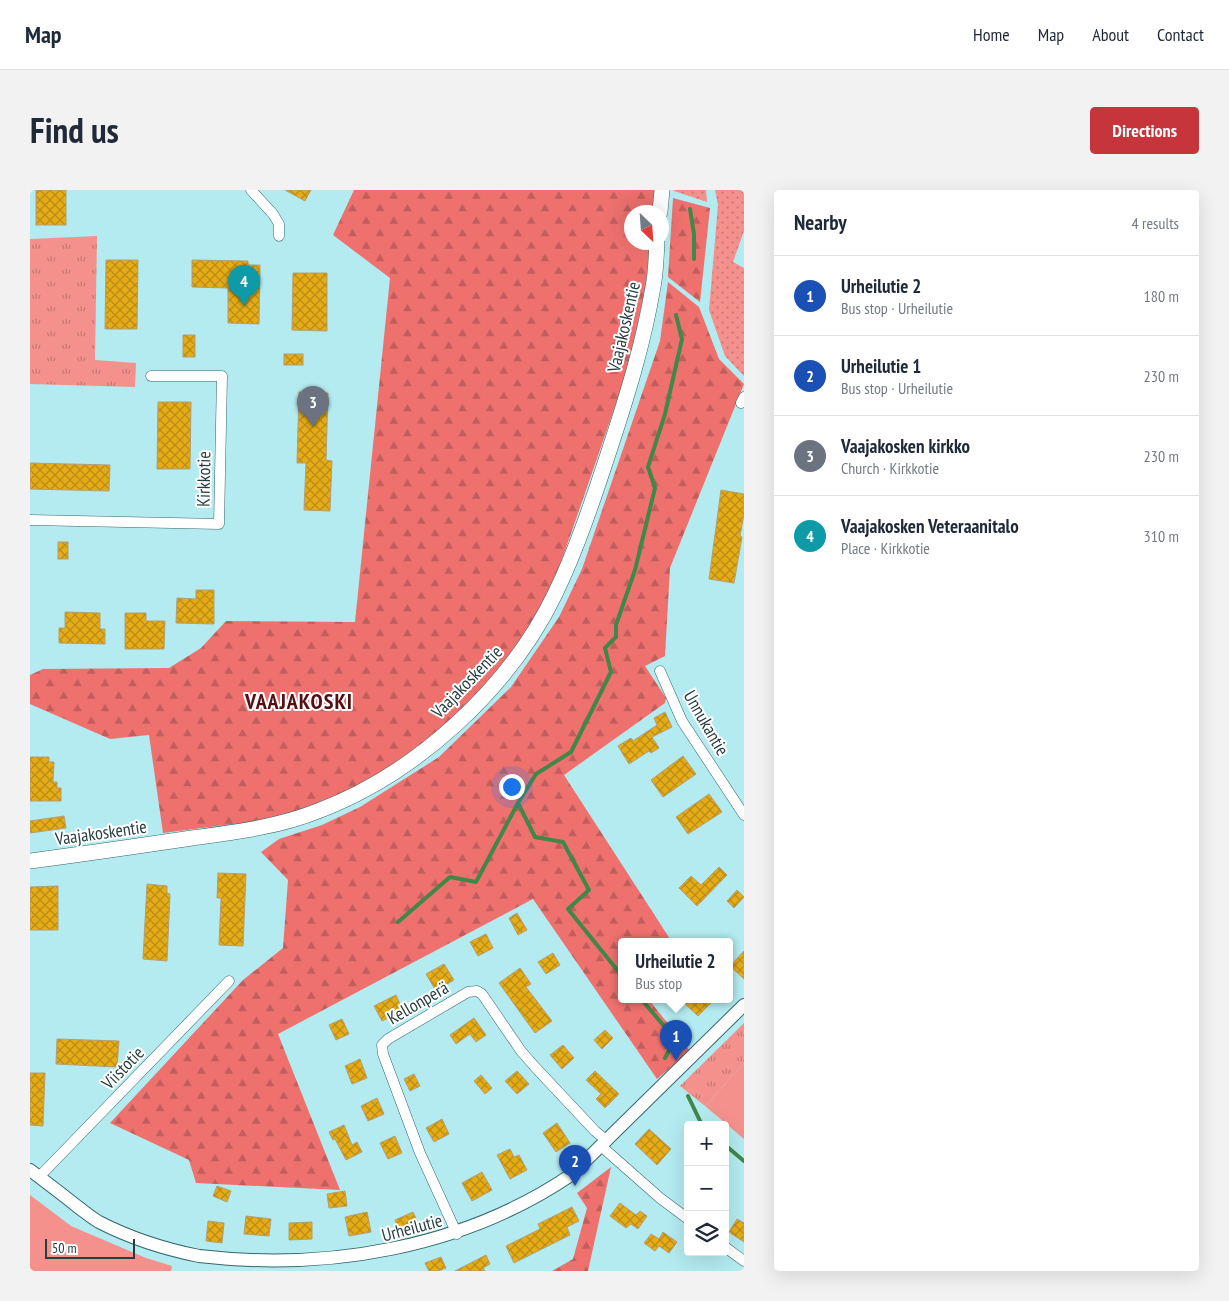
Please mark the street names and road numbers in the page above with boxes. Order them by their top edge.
street label: Vaajakoskentie [602,279,645,375]
street label: Kirkkotie [192,451,215,507]
street label: Vaajakoskentie [426,641,507,724]
street label: Unnukantie [679,686,734,759]
street label: Vaajakoskentie [53,815,148,850]
street label: Kellonperä [383,976,453,1029]
street label: Viistotie [96,1041,149,1095]
street label: Urheilutie [379,1208,445,1247]

